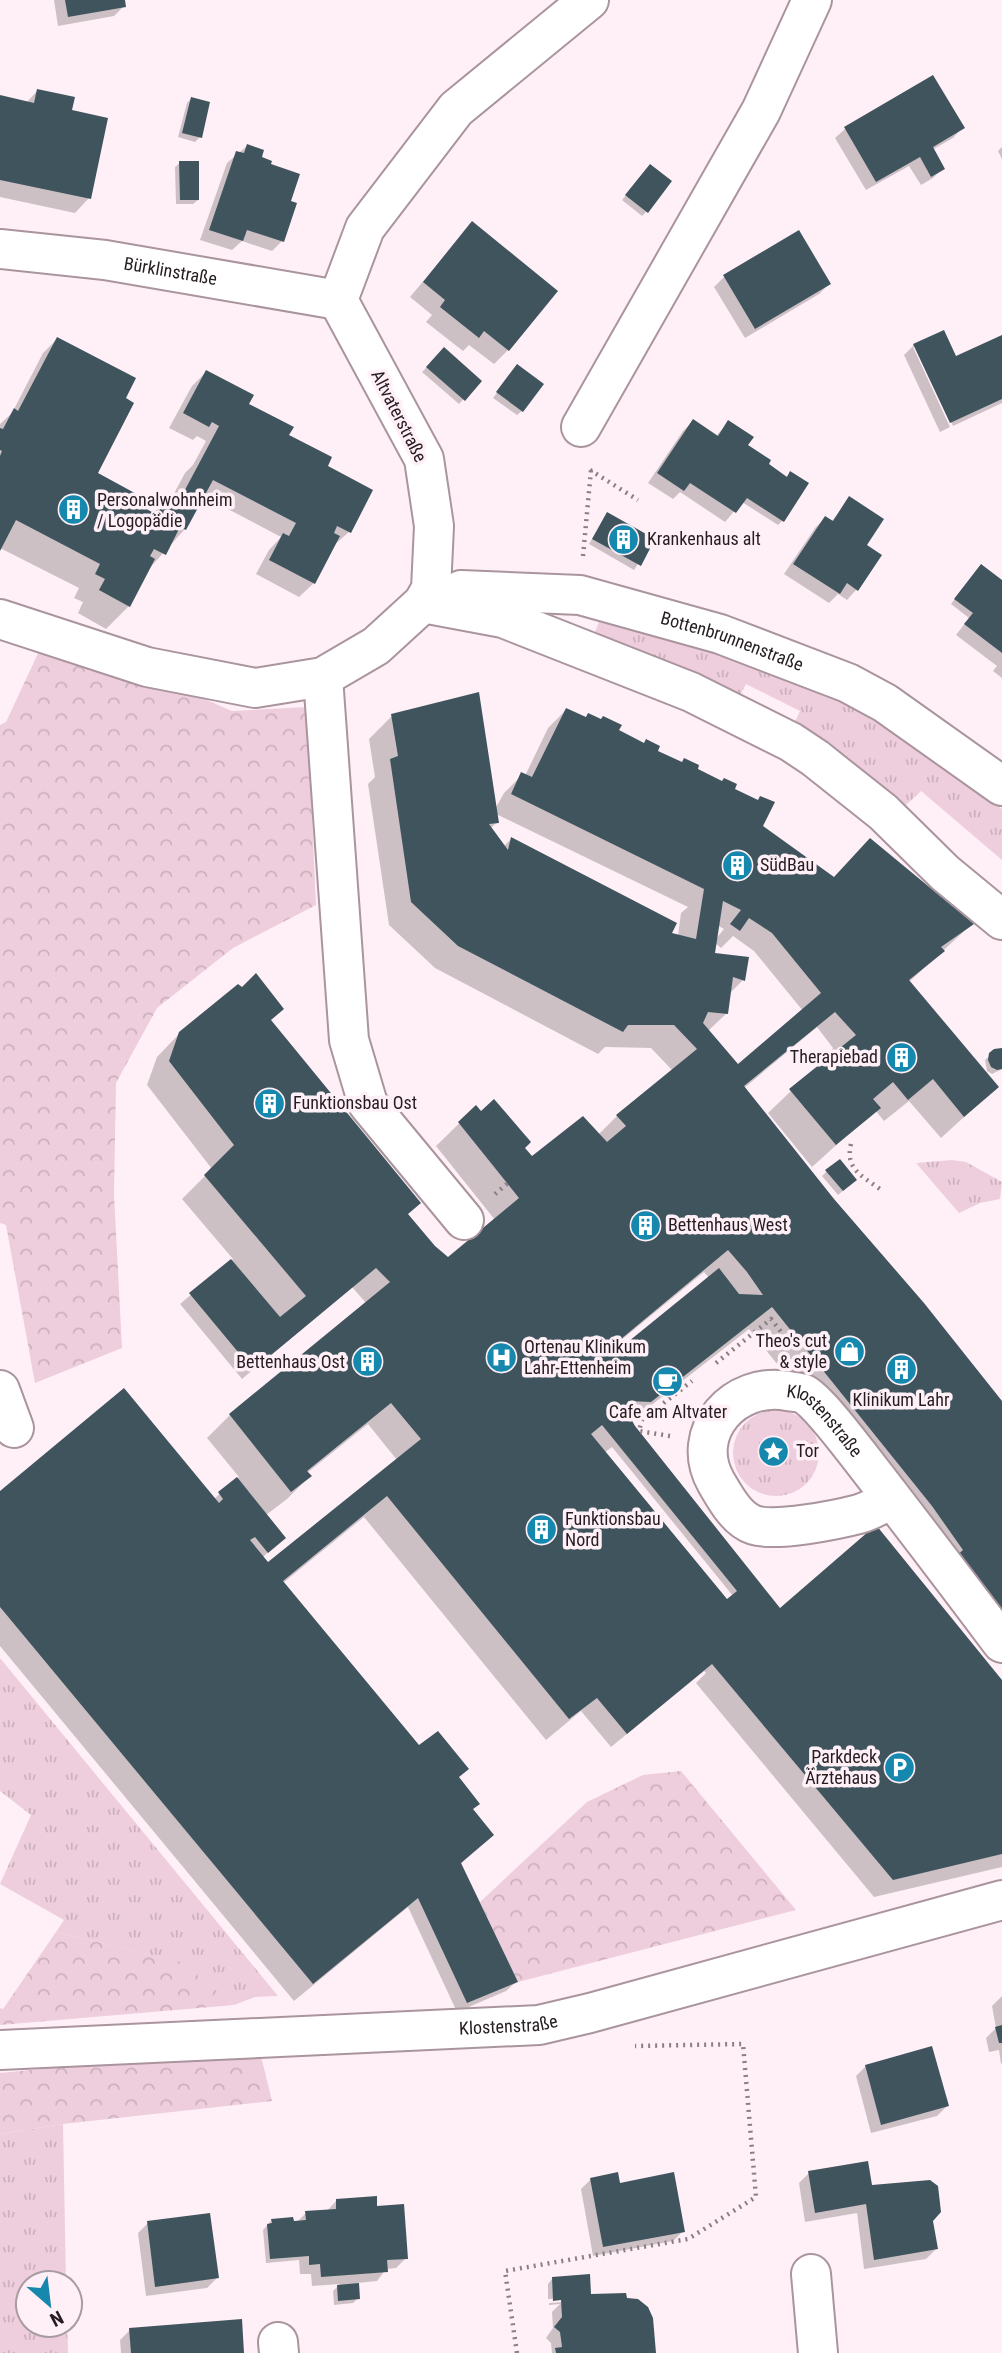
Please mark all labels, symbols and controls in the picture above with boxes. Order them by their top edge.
street label: Bürklinstraße [122,252,219,289]
street label: Altvaterstraße [367,366,432,465]
place label: Personalwohnheim / Logopädie [97,489,232,531]
building icon: Personalwohnheim / Logopädie [57,493,91,527]
building icon: Krankenhaus alt [607,522,641,556]
place label: Krankenhaus alt [647,528,761,549]
street label: Bottenbrunnenstraße [658,607,806,675]
building icon: SüdBau [720,848,754,882]
place label: SüdBau [760,854,814,875]
building icon: Therapiebad [884,1040,918,1074]
place label: Therapiebad [790,1046,878,1067]
building icon: Funktionsbau Ost [253,1086,287,1120]
place label: Funktionsbau Ost [293,1092,417,1113]
building icon: Bettenhaus West [628,1208,662,1242]
place label: Bettenhaus West [668,1214,788,1235]
place label: Theo's cut & style [756,1330,827,1372]
shop icon: Theo's cut & style [833,1334,867,1368]
place label: Ortenau Klinikum Lahr-Ettenheim [524,1336,646,1378]
hospital icon: Ortenau Klinikum Lahr-Ettenheim [484,1340,518,1374]
building icon: Bettenhaus Ost [351,1345,385,1379]
place label: Bettenhaus Ost [236,1351,345,1372]
building icon: Klinikum Lahr [884,1353,918,1387]
cafe icon: Cafe am Altvater [651,1365,685,1399]
street label: Klostenstraße [786,1380,867,1461]
place label: Klinikum Lahr [853,1389,950,1410]
place label: Cafe am Altvater [609,1401,728,1422]
place icon: Tor [756,1434,790,1468]
place label: Tor [796,1440,820,1461]
place label: Funktionsbau Nord [565,1508,661,1550]
building icon: Funktionsbau Nord [525,1512,559,1546]
place label: Parkdeck Ärztehaus [805,1746,877,1788]
parking icon: Parkdeck Ärztehaus [883,1750,917,1784]
street label: Klostenstraße [459,2010,560,2039]
north arrow [14,2269,84,2339]
text: N [46,2306,67,2331]

